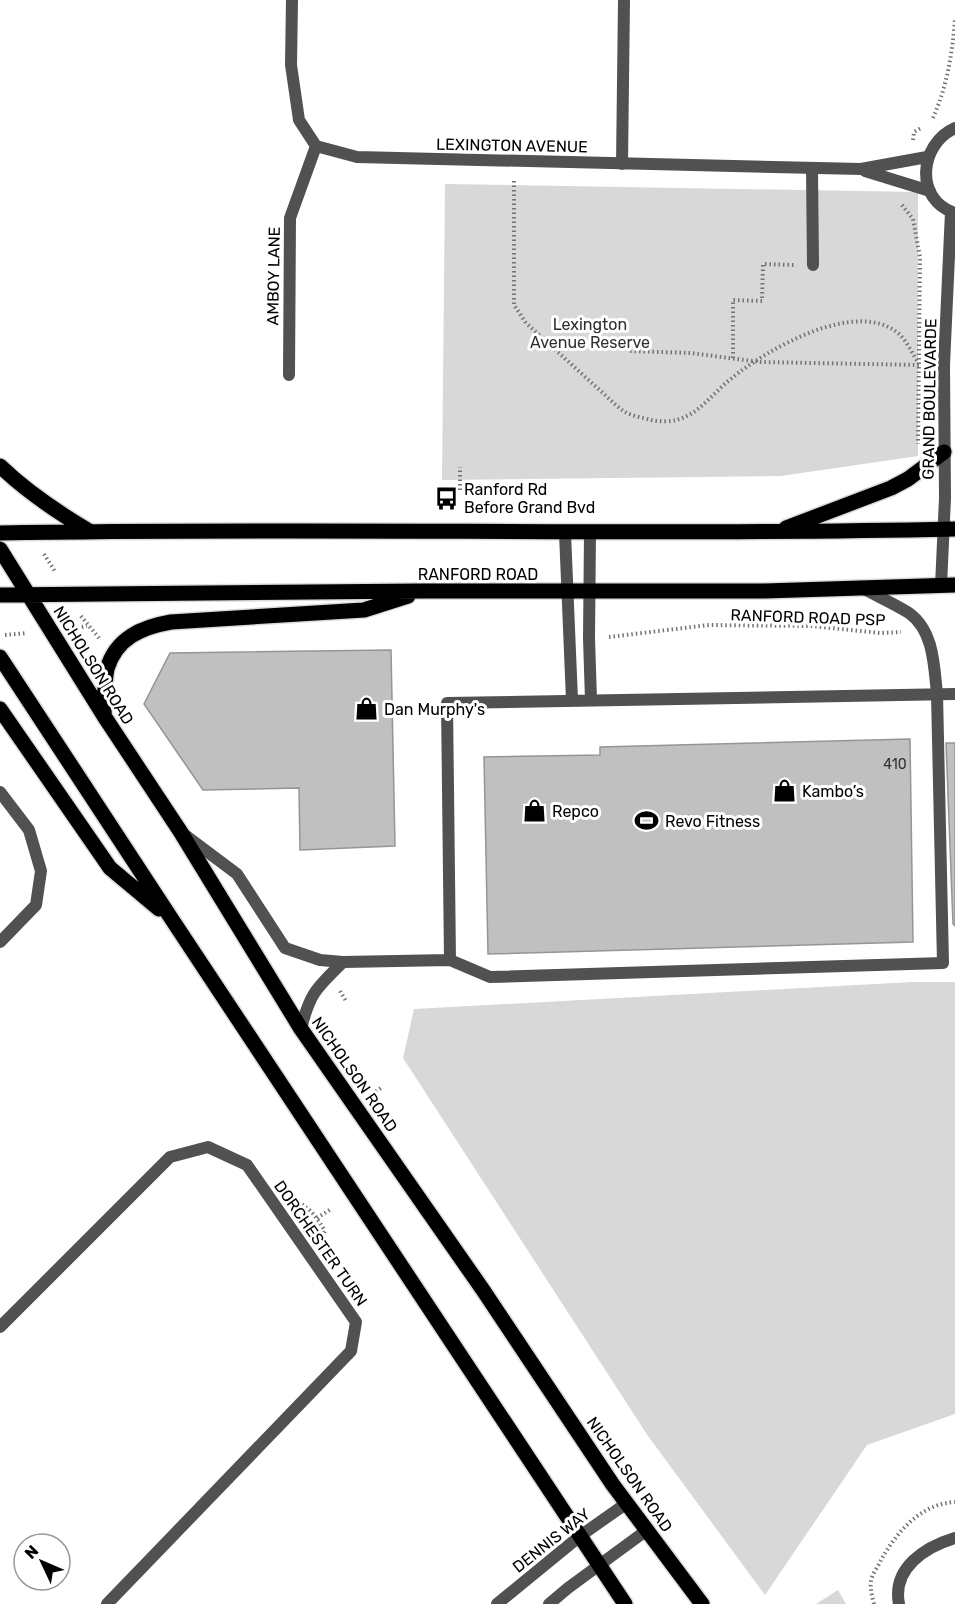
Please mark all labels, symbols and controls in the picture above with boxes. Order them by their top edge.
street label: LEXINGTON AVENUE [436,135,588,156]
street label: AMBOY LANE [263,226,284,326]
park label: Lexington Avenue Reserve [530,315,650,352]
street label: GRAND BOULEVARDE [919,318,940,480]
place label: Ranford Rd Before Grand Bvd [464,480,595,517]
bus stop icon: Ranford Rd Before Grand Bvd [433,485,459,511]
street label: RANFORD ROAD [418,565,538,584]
street label: NICHOLSON ROAD [49,603,138,728]
street label: RANFORD ROAD PSP [730,605,886,630]
shop icon: Dan Murphy's [353,696,379,722]
place label: Dan Murphy's [384,700,485,719]
house number: 410 [883,756,907,773]
shop icon: Kambo’s [771,778,797,804]
place label: Kambo’s [802,782,864,801]
shop icon: Repco [521,798,547,824]
place label: Repco [552,802,599,821]
sports icon: Revo Fitness [634,808,660,834]
place label: Revo Fitness [665,812,760,831]
street label: NICHOLSON ROAD [308,1013,401,1135]
street label: DORCHESTER TURN [270,1177,371,1310]
street label: NICHOLSON ROAD [583,1413,676,1535]
street label: DENNIS WAY [509,1504,594,1577]
north arrow [12,1532,72,1592]
text: N [21,1541,42,1563]

